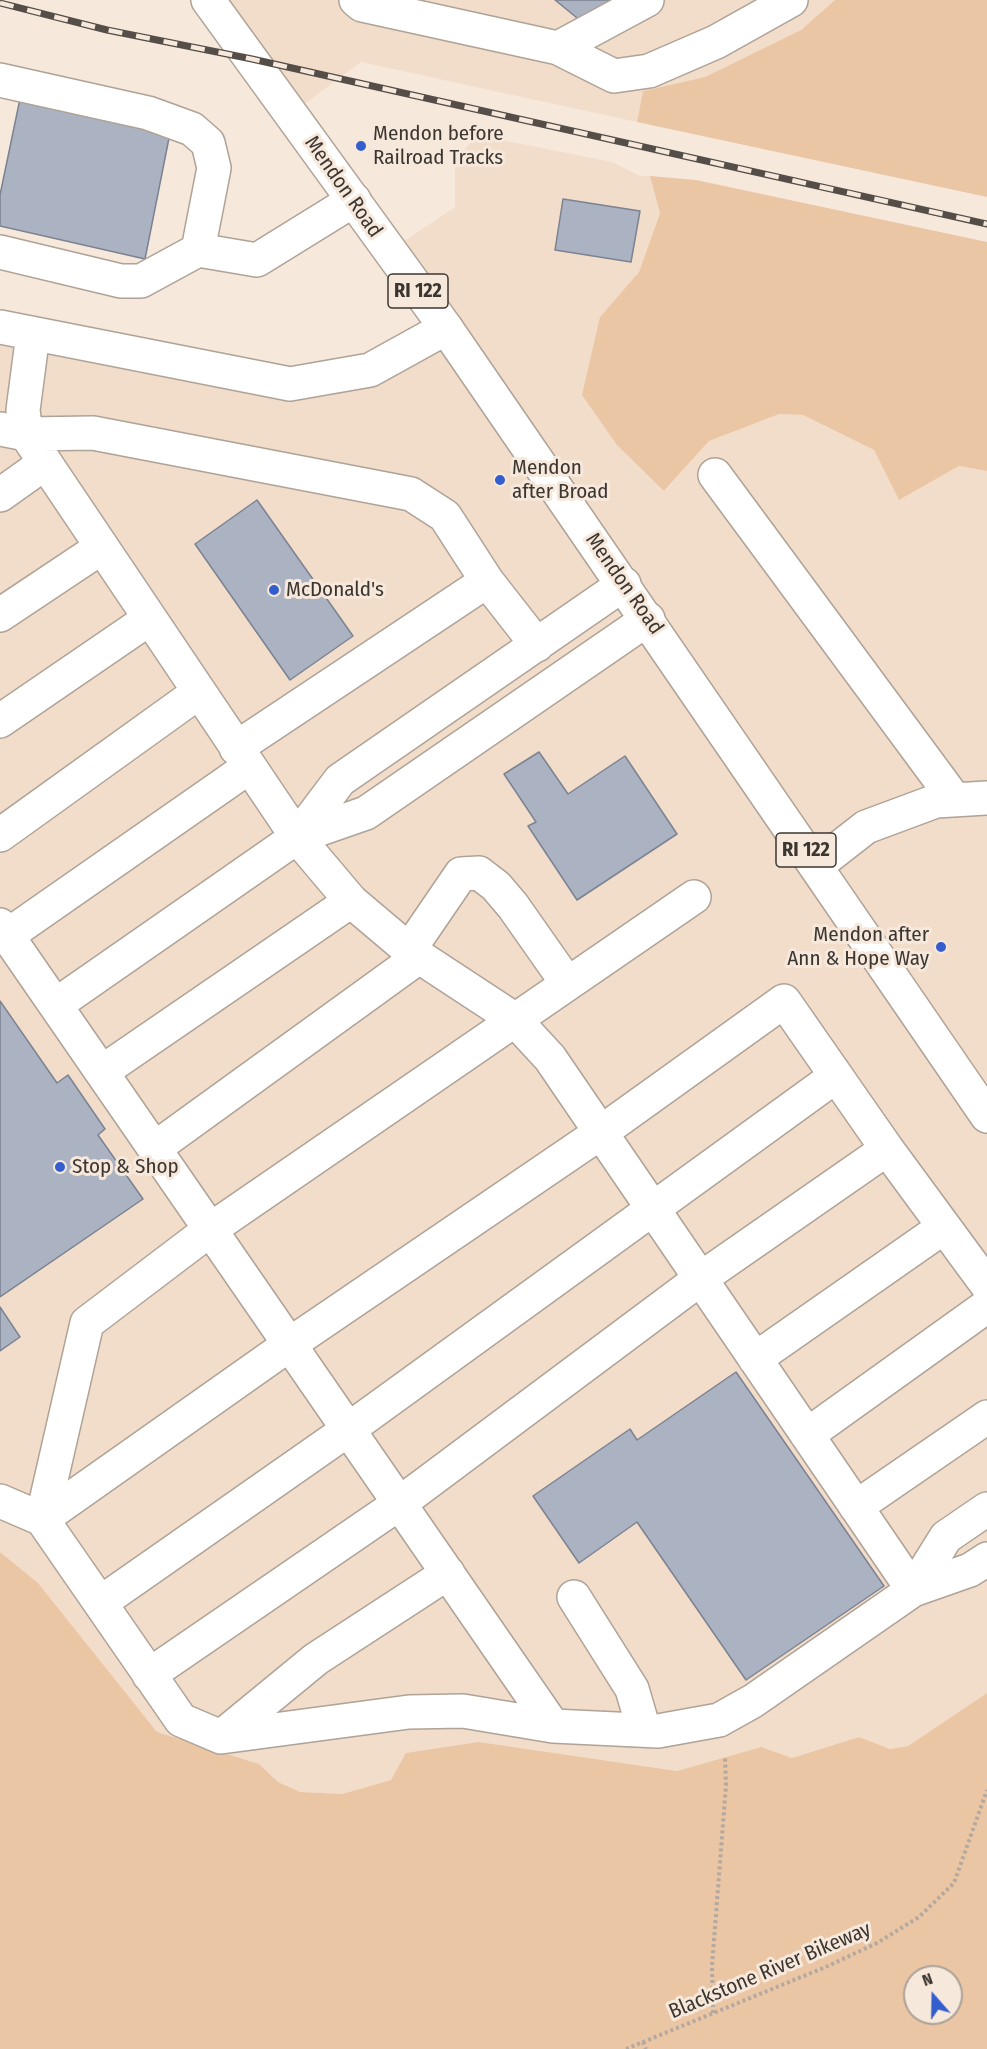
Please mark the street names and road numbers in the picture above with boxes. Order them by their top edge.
street label: Mendon Road [299,131,387,243]
road number: RI 122 [388,274,448,308]
street label: Mendon Road [580,528,668,640]
road number: RI 122 [776,833,836,867]
street label: Blackstone River Bikeway [665,1917,875,2025]

